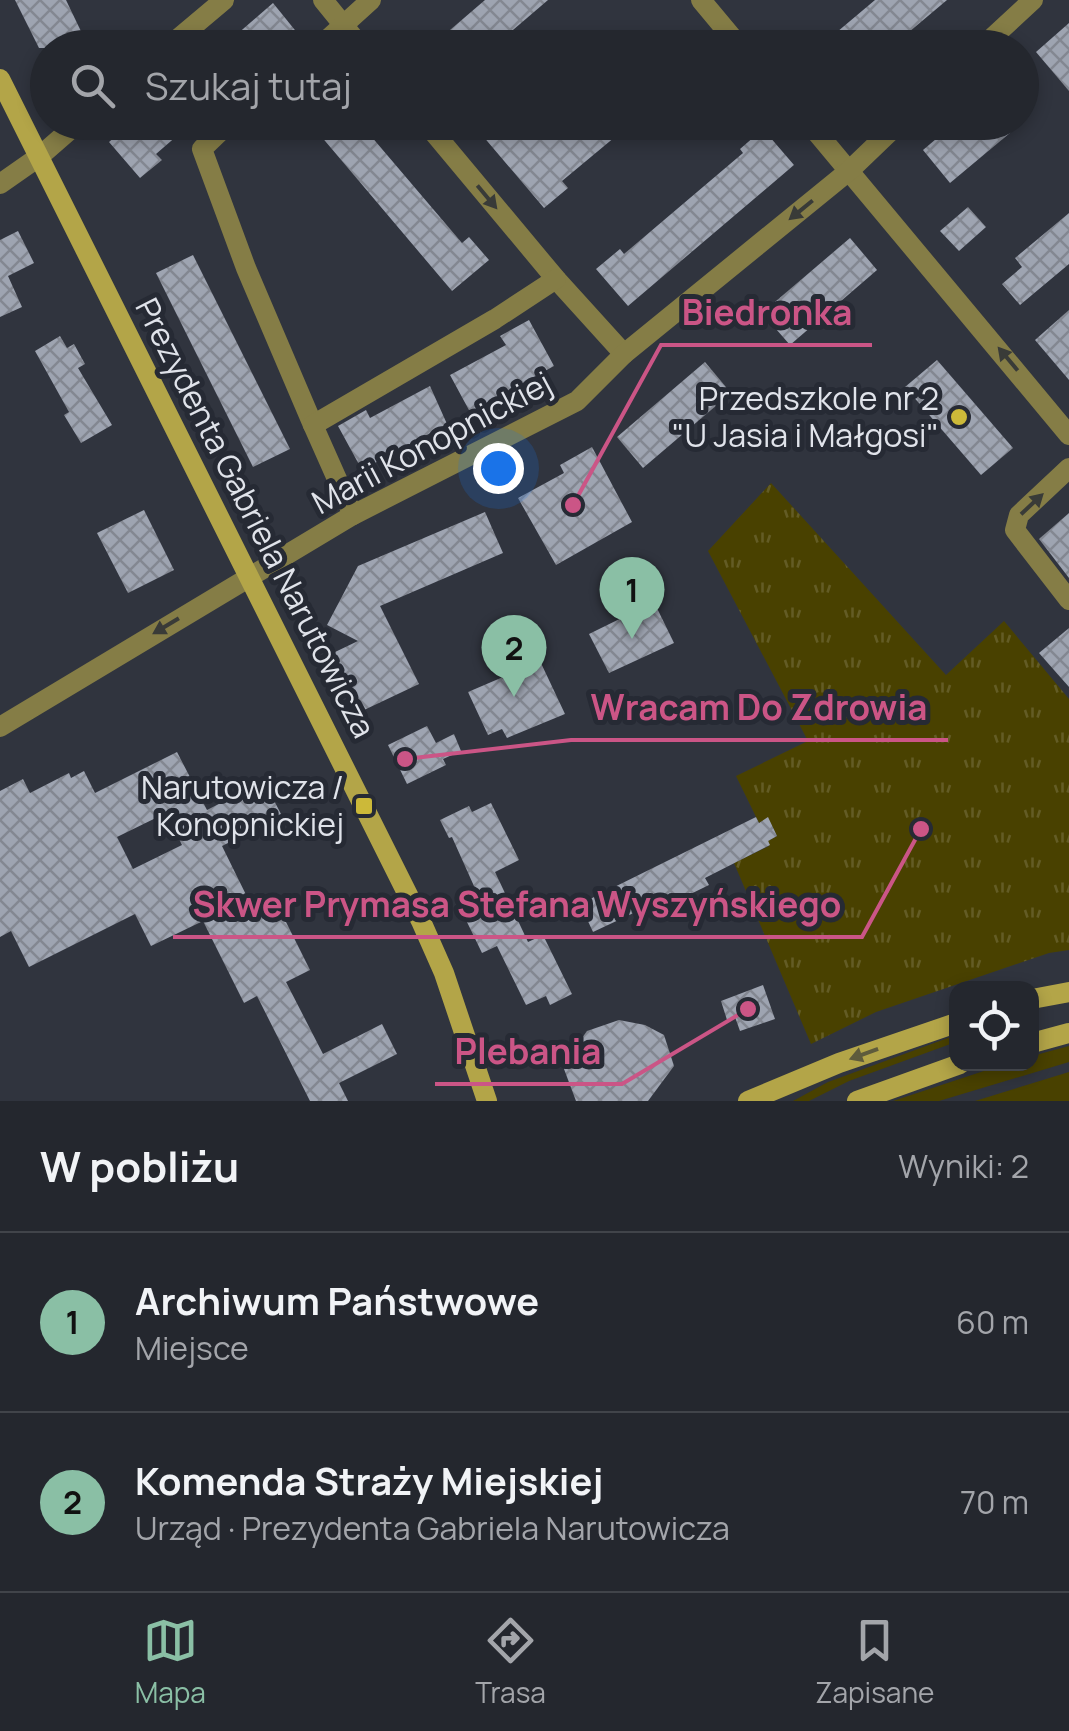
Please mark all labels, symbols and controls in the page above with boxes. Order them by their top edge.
search box [30,30,1039,140]
icon: search [65,58,120,113]
text: Szukaj tutaj [145,59,352,111]
one-way arrow [476,185,498,210]
one-way arrow [788,198,813,220]
callout: Biedronka [661,280,872,345]
text: Biedronka [682,288,852,336]
street label: Prezydenta Gabriela Narutowicza [126,290,386,745]
one-way arrow [998,347,1019,372]
street label: Marii Konopnickiej [304,360,559,524]
place label: Przedszkole nr 2 "U Jasia i Małgosi" [672,376,939,457]
marker: Przedszkole nr 2 "U Jasia i Małgosi" [948,406,970,428]
your location [473,443,524,494]
one-way arrow [1019,493,1043,516]
pin: 1 [600,556,664,639]
pin: 2 [482,614,546,697]
one-way arrow [152,617,180,635]
callout: Wracam Do Zdrowia [571,675,948,740]
text: Wracam Do Zdrowia [591,683,927,731]
place label: Narutowicza / Konopnickiej [141,765,344,846]
marker: Narutowicza / Konopnickiej [353,795,375,817]
callout: Skwer Prymasa Stefana Wyszyńskiego [173,872,862,937]
text: Skwer Prymasa Stefana Wyszyńskiego [193,880,841,928]
map controls [949,981,1039,1071]
button: locate [949,981,1039,1071]
callout: Plebania [435,1019,622,1084]
text: Plebania [455,1027,601,1075]
one-way arrow [849,1047,879,1062]
text: W pobliżu [40,1137,239,1195]
text: Wyniki: 2 [898,1144,1029,1188]
text: Archiwum Państwowe [135,1274,539,1326]
text: 1 [65,1300,80,1344]
text: 60 m [956,1300,1029,1344]
text: Miejsce [135,1326,249,1370]
text: Komenda Straży Miejskiej [135,1454,603,1506]
text: 2 [63,1480,82,1524]
text: 70 m [960,1480,1029,1524]
text: Urząd · Prezydenta Gabriela Narutowicza [135,1506,730,1550]
tab: Mapa [135,1613,206,1711]
tab: Trasa [475,1613,546,1711]
tab: Zapisane [815,1613,934,1711]

